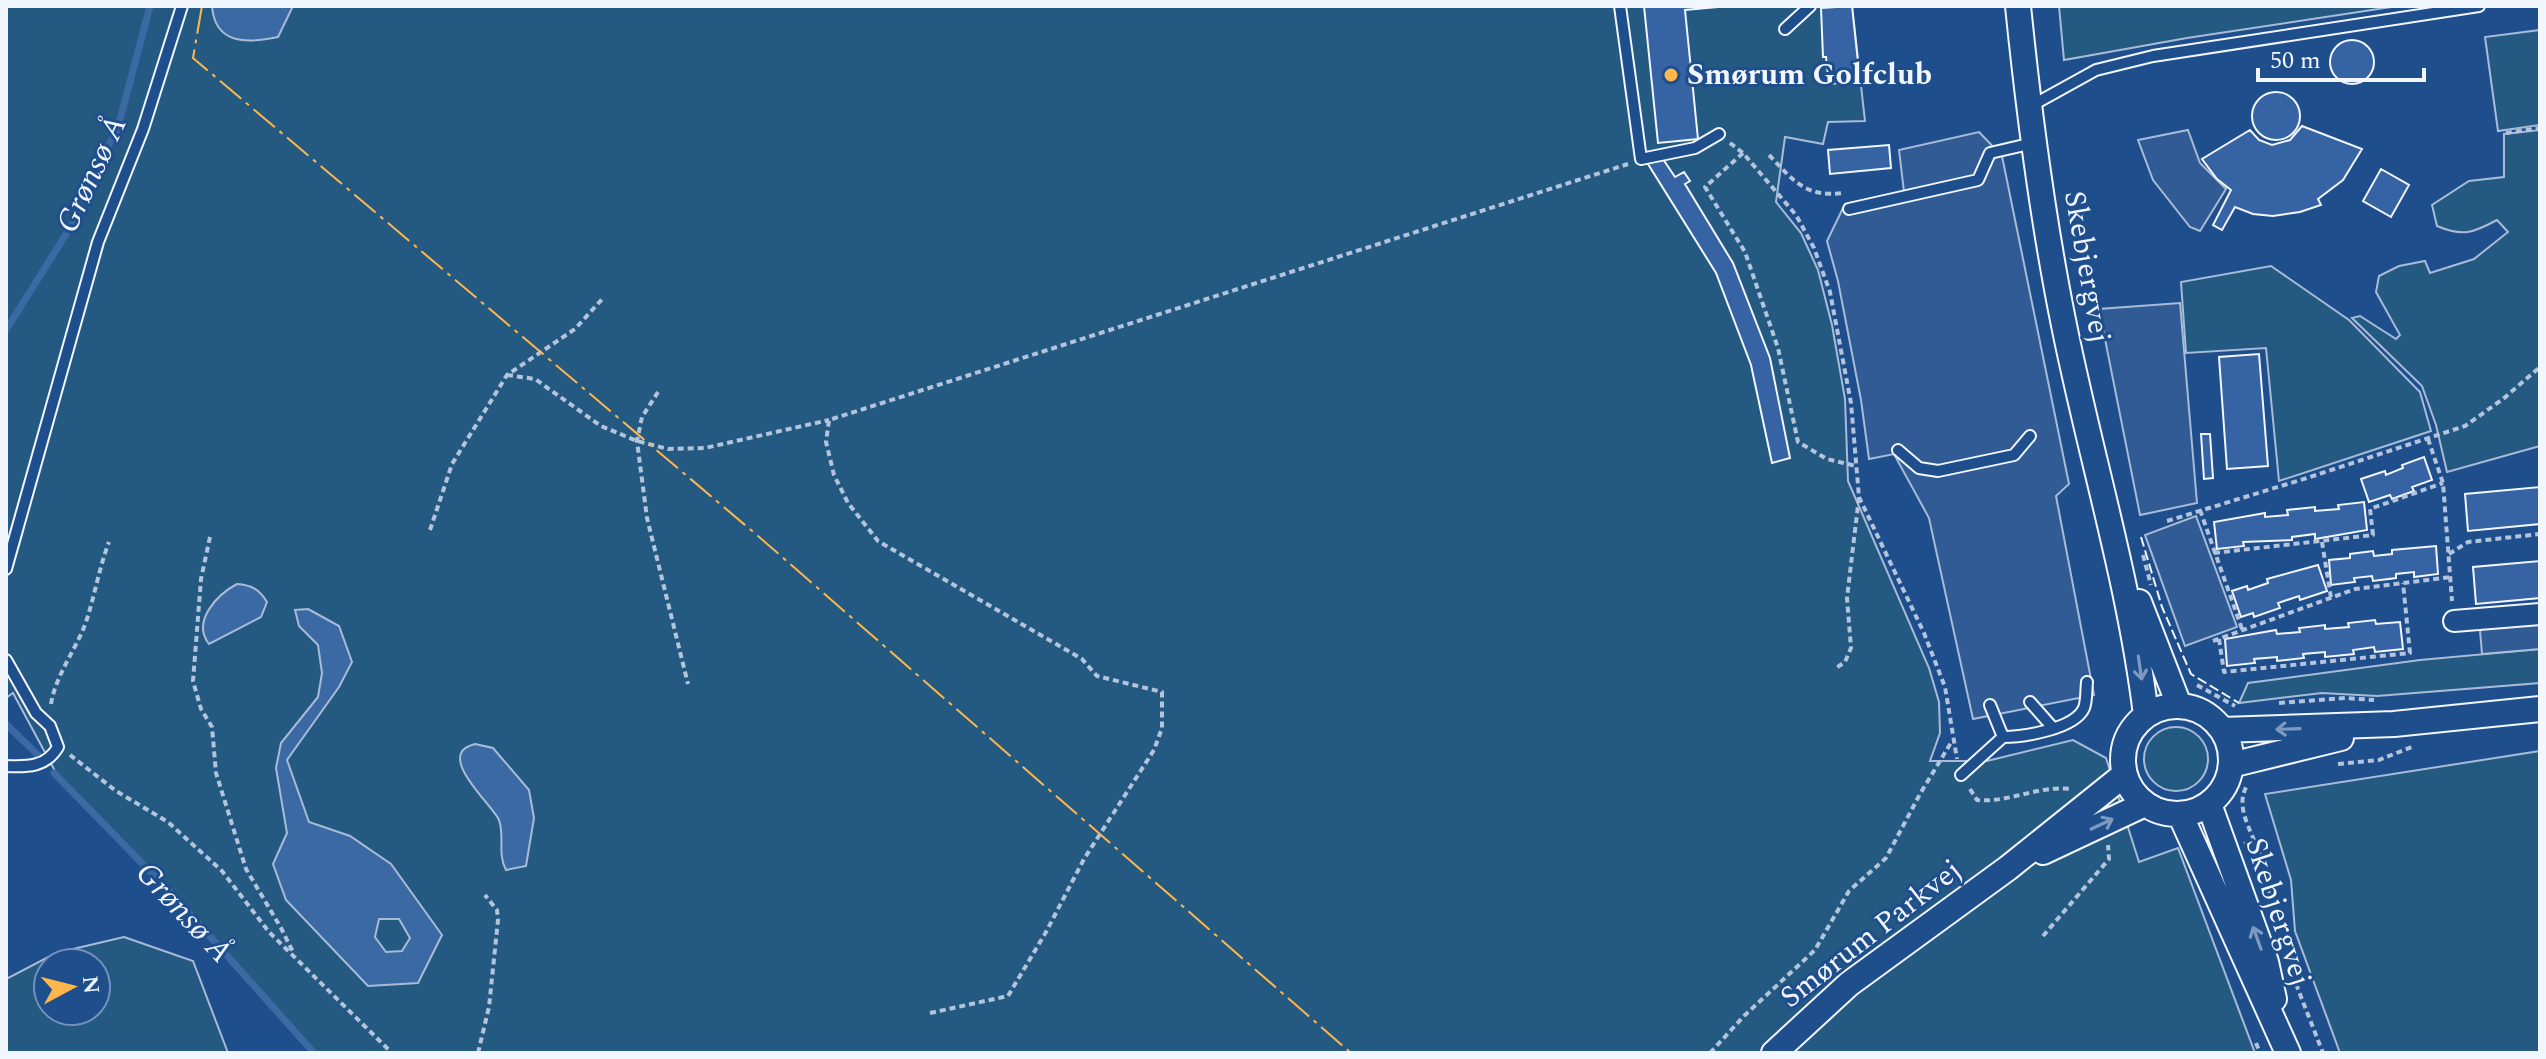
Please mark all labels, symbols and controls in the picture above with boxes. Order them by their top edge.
scale bar [2258,32,2424,82]
text: 50 m [2270,43,2321,79]
place label: Smørum Golfclub [1687,52,1932,98]
marker: Smørum Golfclub [1662,66,1680,84]
water label: Grønsø Å [43,107,141,241]
street label: Skebjergvej [2051,187,2123,347]
one-way arrow [2133,655,2148,680]
one-way arrow [2275,722,2302,737]
one-way arrow [2090,816,2114,831]
street label: Skebjergvej [2232,832,2324,992]
street label: Smørum Parkvej [1770,848,1972,1020]
water label: Grønsø Å [123,851,245,975]
one-way arrow [2249,926,2263,951]
north arrow [32,947,112,1027]
text: N [73,974,108,996]

